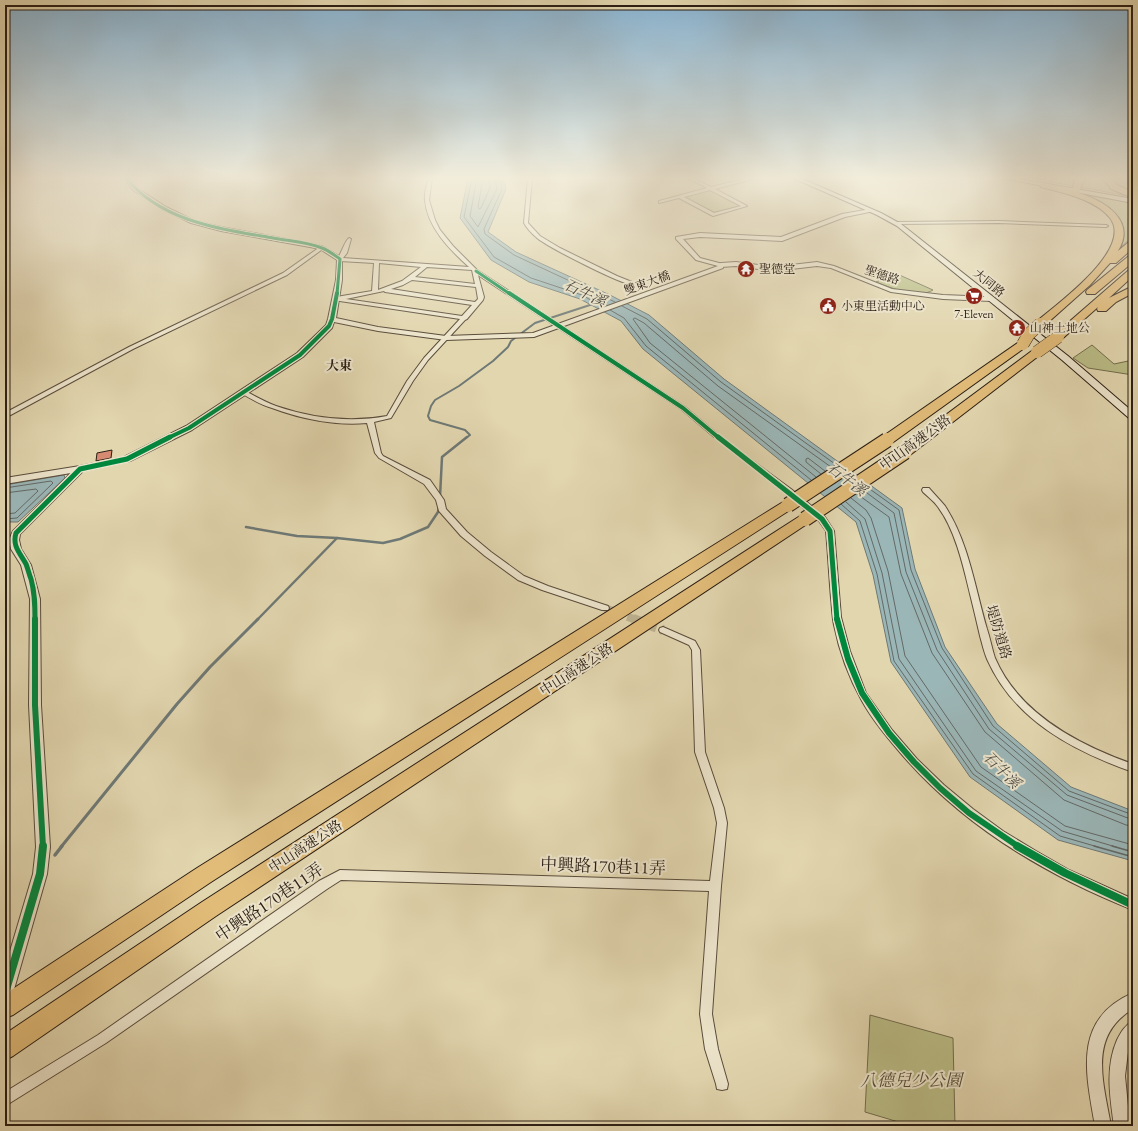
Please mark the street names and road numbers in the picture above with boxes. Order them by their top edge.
street label: 聖德路 [862,262,902,288]
street label: 大同路 [970,265,1008,301]
street label: 雙東大橋 [622,267,672,299]
street label: 中山高速公路 [876,410,954,474]
street label: 堤防道路 [982,603,1016,661]
street label: 中山高速公路 [536,639,616,699]
street label: 中山高速公路 [265,816,345,876]
street label: 中興路170巷11弄 [540,853,666,879]
street label: 中興路170巷11弄 [211,858,327,946]

